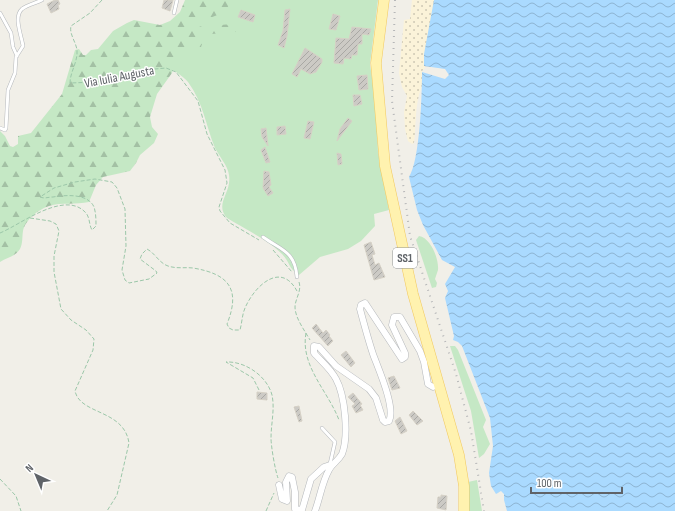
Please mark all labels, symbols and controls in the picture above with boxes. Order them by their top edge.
street label: Via Iulia Augusta [83,62,155,92]
road number: SS1 [393,248,417,268]
north arrow [16,455,56,495]
text: N [23,461,36,475]
scale bar [531,469,622,495]
text: 100 m [537,476,562,491]

